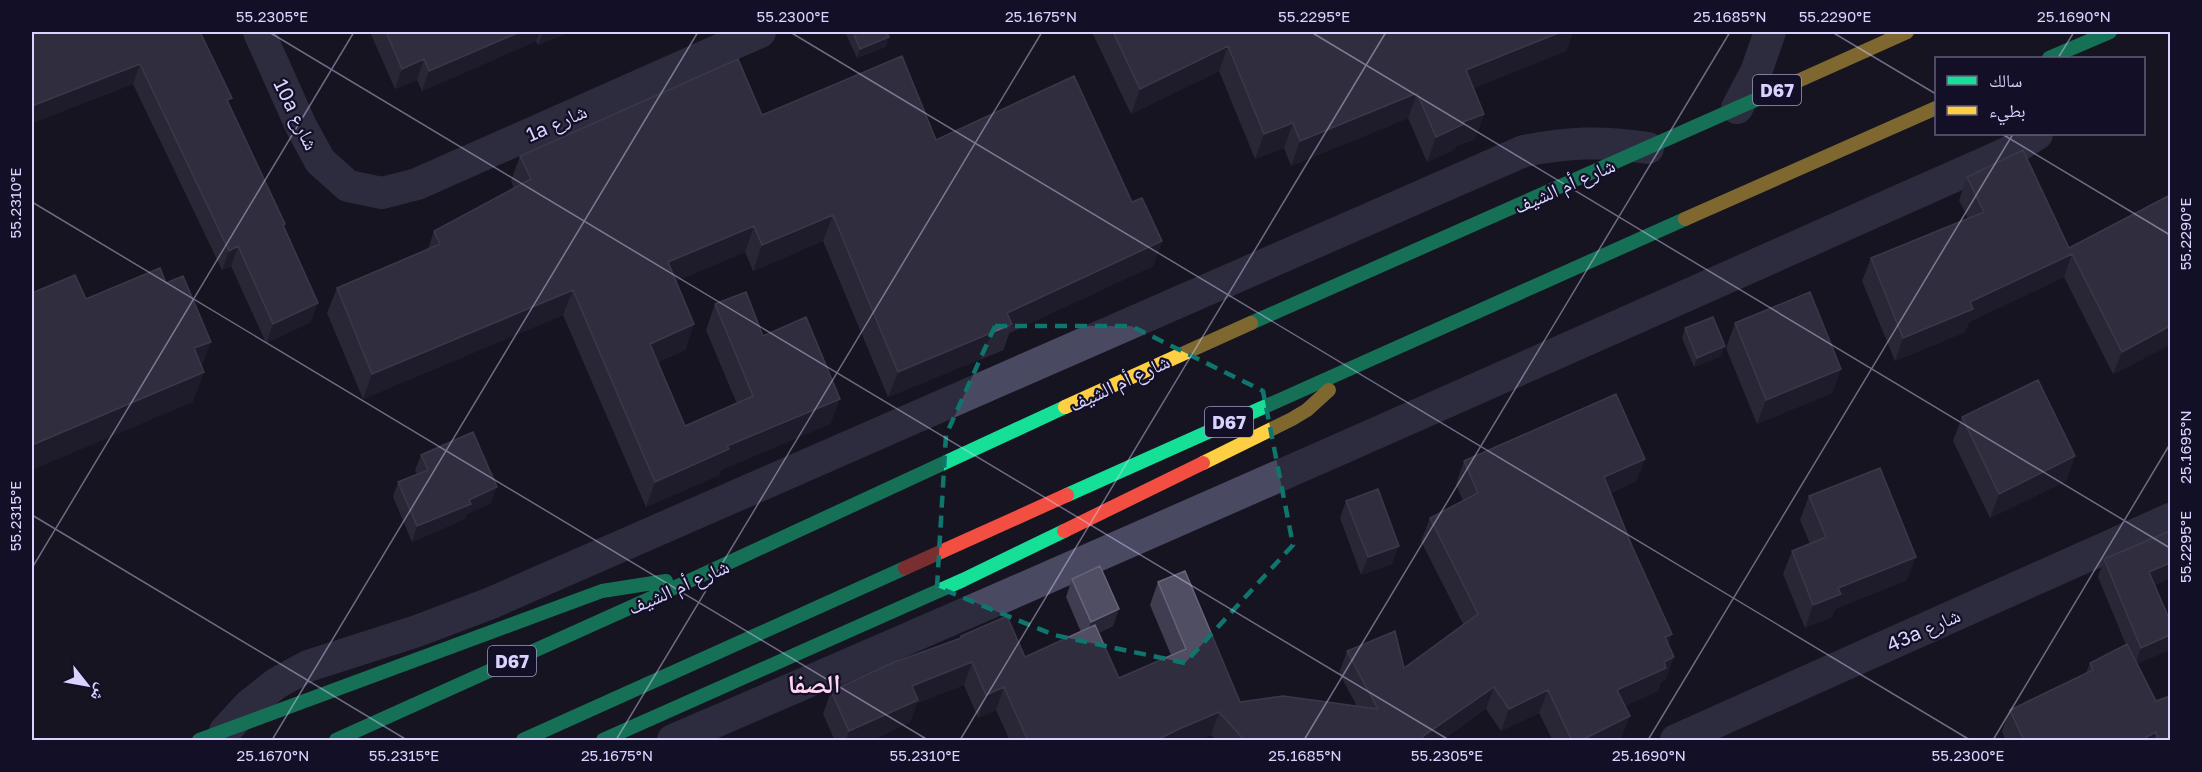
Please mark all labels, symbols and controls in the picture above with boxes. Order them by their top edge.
text: 55.2305°E [236,7,308,25]
text: 55.2300°E [757,7,829,25]
text: 25.1675°N [1005,7,1077,25]
text: 55.2295°E [1278,7,1350,25]
text: 25.1685°N [1693,7,1767,25]
text: 55.2290°E [1799,7,1871,25]
text: 25.1690°N [2037,7,2111,25]
legend [1935,57,2145,135]
text: سالك [1989,69,2022,91]
street label: 10a شارع [268,74,325,154]
road number: D67 [1753,75,1801,105]
street label: 1a شارع [522,98,591,148]
text: بطيء [1989,99,2026,126]
street label: شارع أم الشيف [1510,152,1620,221]
text: 55.2310°E [6,168,24,238]
text: 55.2290°E [2176,198,2194,270]
street label: شارع أم الشيف [1065,348,1174,418]
road number: D67 [1205,407,1253,437]
text: 25.1695°N [2176,410,2194,484]
text: 55.2315°E [6,481,24,551]
text: 55.2295°E [2176,511,2194,583]
street label: شارع أم الشيف [624,553,734,622]
street label: 43a شارع [1882,602,1964,658]
road number: D67 [488,646,536,676]
north arrow [57,655,117,715]
district label: الصفا [787,668,841,699]
text: ش [87,680,113,705]
text: 25.1670°N [237,746,309,764]
text: 55.2315°E [369,746,439,764]
text: 25.1675°N [581,746,653,764]
text: 55.2310°E [890,746,960,764]
text: 25.1685°N [1268,746,1342,764]
text: 55.2305°E [1411,746,1483,764]
text: 25.1690°N [1612,746,1686,764]
text: 55.2300°E [1932,746,2004,764]

